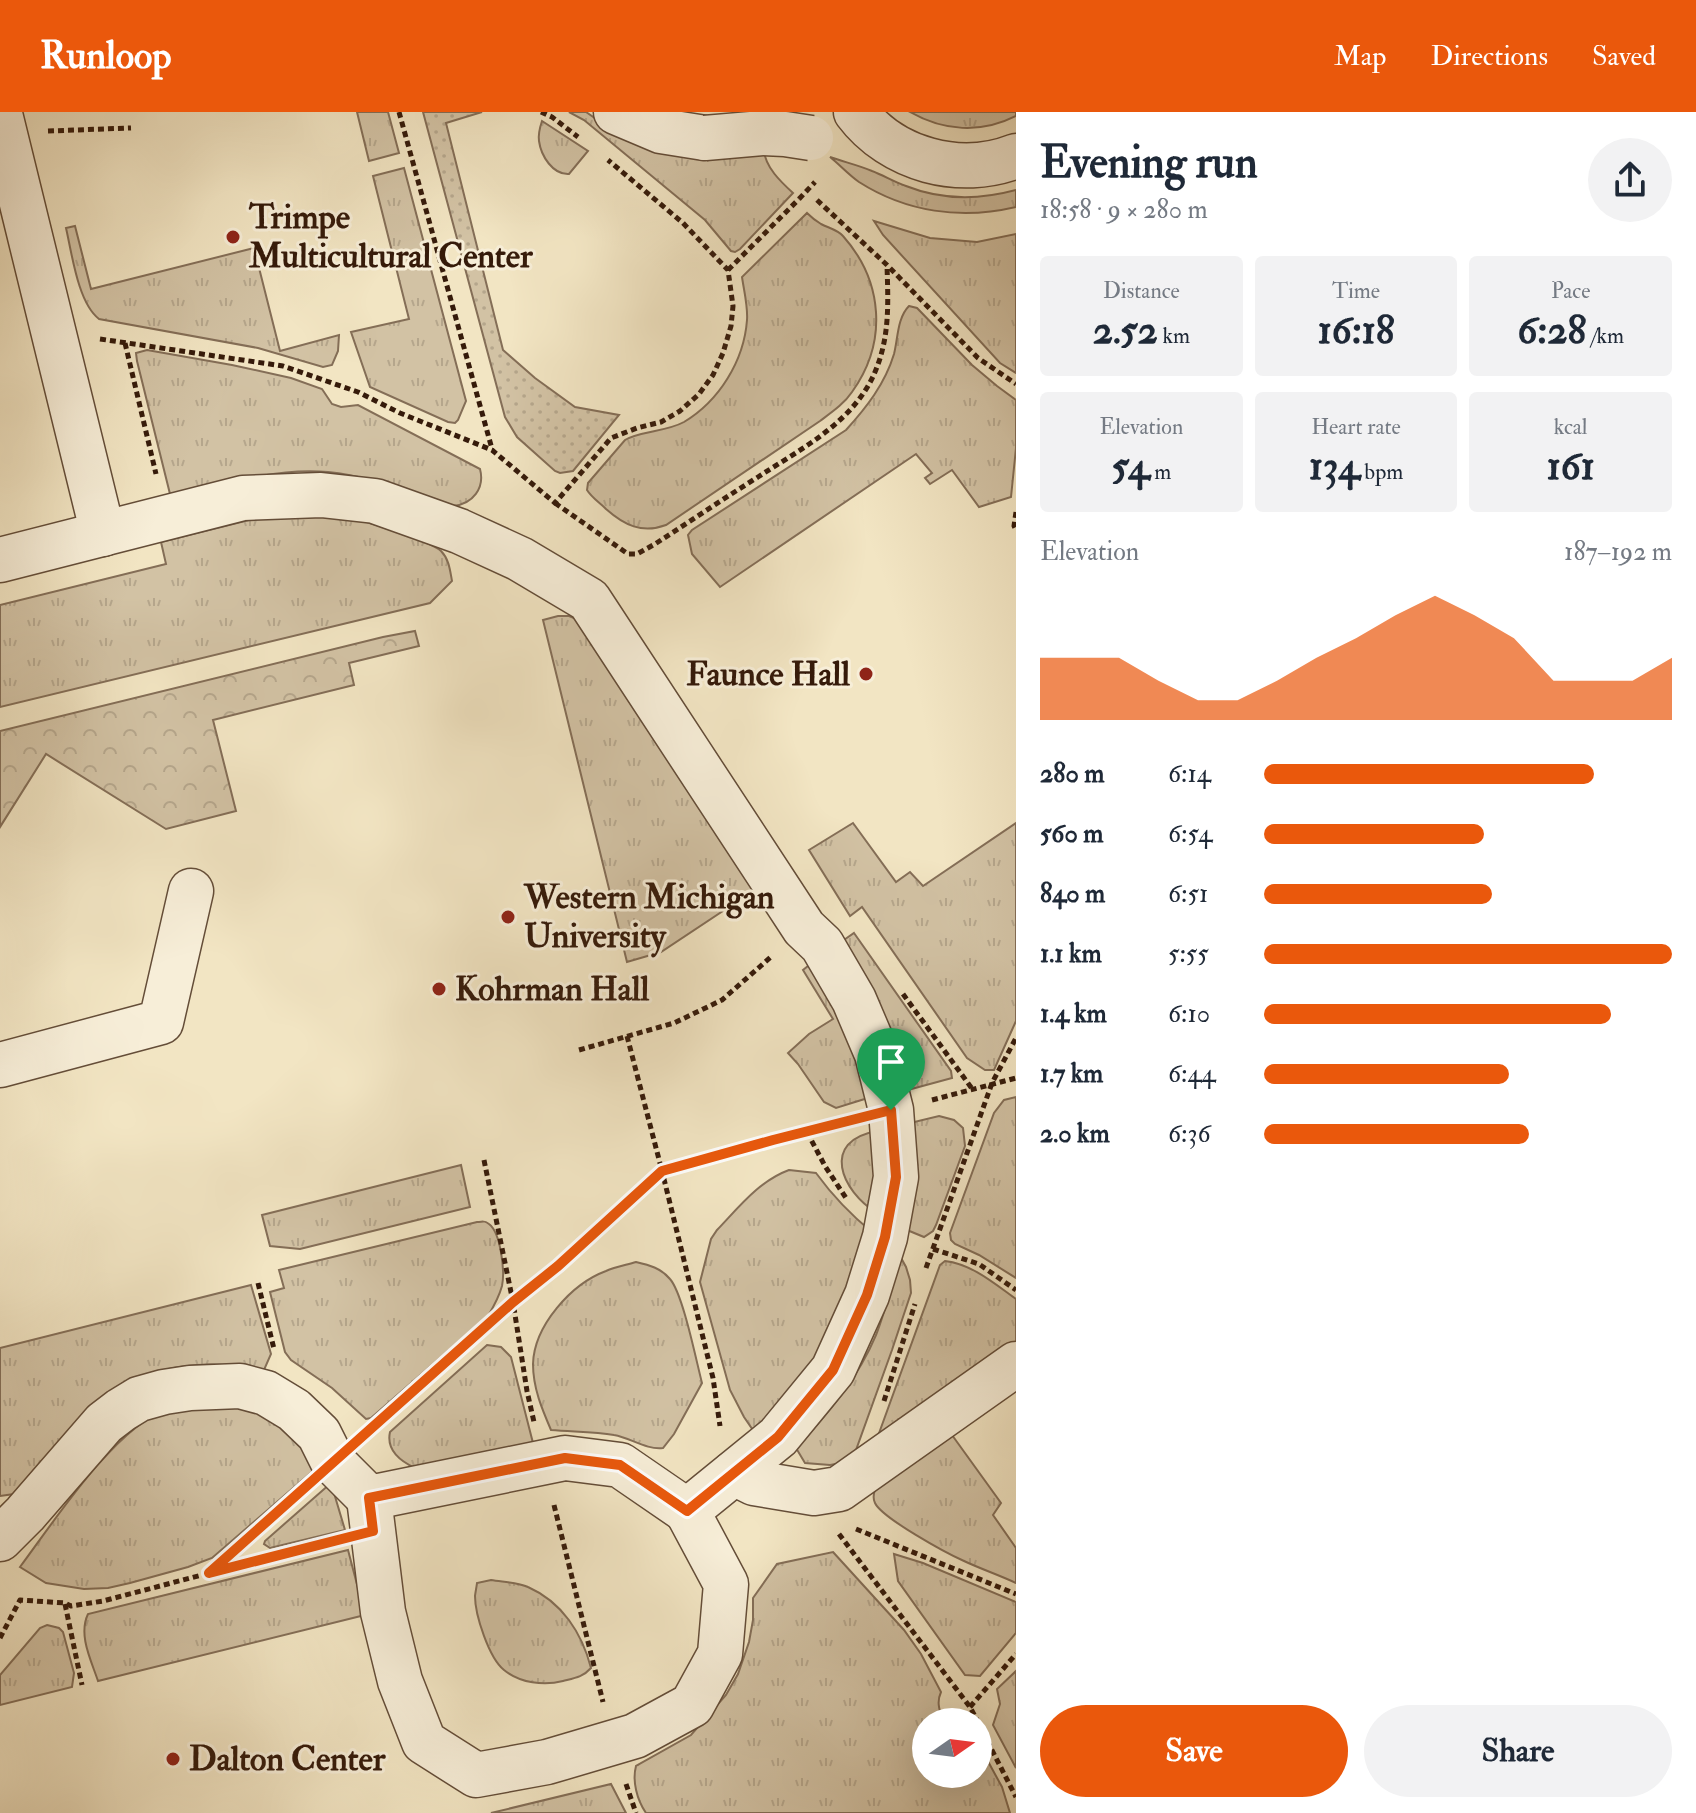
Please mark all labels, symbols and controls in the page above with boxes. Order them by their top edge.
text: Runloop [40,32,171,80]
text: Map [1334,39,1387,74]
text: Directions [1431,39,1548,74]
text: Saved [1592,39,1656,74]
text: Evening run [1040,136,1258,191]
button: share [1588,138,1672,222]
text: 18:58 · 9 × 280 m [1040,194,1208,226]
place label: Trimpe Multicultural Center [248,196,534,278]
marker: Trimpe Multicultural Center [224,228,242,246]
text: Distance [1103,277,1180,305]
text: Time [1332,277,1380,305]
text: Pace [1551,277,1590,305]
text: 2.52 [1093,305,1158,356]
text: 16:18 [1317,305,1395,356]
text: 6:28 [1517,305,1586,356]
text: km [1158,322,1190,350]
text: /km [1586,322,1624,350]
text: Elevation [1099,413,1183,441]
text: Heart rate [1311,413,1401,441]
text: kcal [1554,413,1588,441]
text: 54 [1111,441,1150,492]
text: 134 [1309,441,1360,492]
text: 161 [1546,441,1595,492]
text: m [1150,458,1171,486]
text: bpm [1360,458,1403,486]
text: Elevation [1040,536,1139,568]
text: 187–192 m [1564,536,1672,568]
place label: Faunce Hall [686,653,850,696]
marker: Faunce Hall [857,665,875,683]
text: 280 m [1040,758,1104,790]
text: 6:14 [1168,758,1211,790]
text: 560 m [1040,818,1103,850]
text: 6:54 [1168,818,1212,850]
place label: Western Michigan University [523,876,775,958]
text: 840 m [1040,878,1105,910]
text: 6:51 [1168,878,1208,910]
marker: Western Michigan University [499,908,517,926]
text: 1.1 km [1040,938,1102,970]
text: 5:55 [1168,938,1209,970]
place label: Kohrman Hall [455,968,649,1011]
marker: Kohrman Hall [430,980,448,998]
text: 1.4 km [1040,998,1107,1030]
text: 6:10 [1168,998,1210,1030]
pin [857,1028,925,1110]
icon: arrive [869,1040,913,1084]
text: 1.7 km [1040,1058,1103,1090]
text: 6:44 [1168,1058,1216,1090]
text: 2.0 km [1040,1118,1110,1150]
text: 6:36 [1168,1118,1211,1150]
button: Save [1040,1705,1348,1797]
button: Share [1364,1705,1672,1797]
north arrow [912,1708,992,1788]
map controls [912,1708,992,1788]
place label: Dalton Center [189,1738,387,1781]
marker: Dalton Center [164,1750,182,1768]

